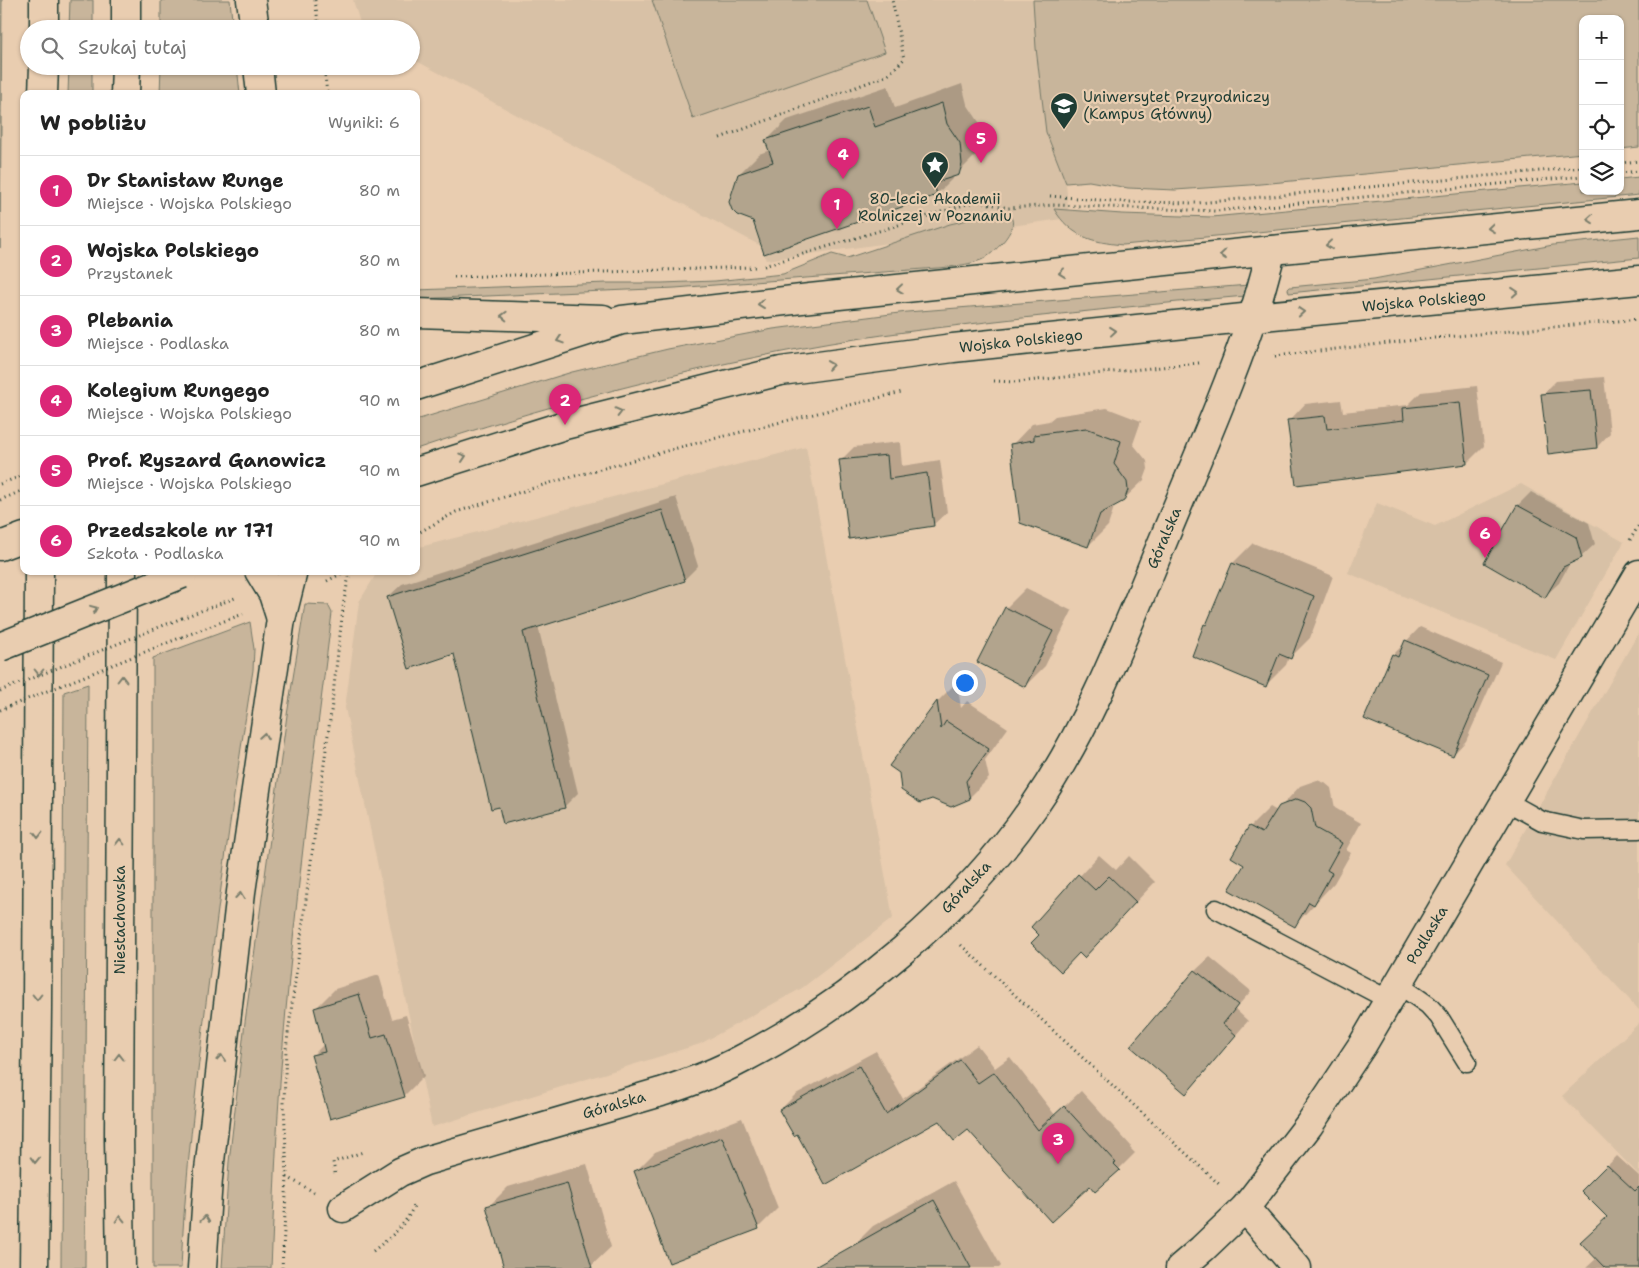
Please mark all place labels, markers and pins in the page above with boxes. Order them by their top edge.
place label: Uniwersytet Przyrodniczy (Kampus Główny) [1083,87,1270,124]
school or university icon: Uniwersytet Przyrodniczy (Kampus Główny) [1049,91,1079,130]
pin: 5 [965,122,997,163]
pin: 4 [827,138,859,179]
place icon: 80-lecie Akademii Rolniczej w Poznaniu [920,150,950,189]
pin: 1 [821,188,853,229]
place label: 80-lecie Akademii Rolniczej w Poznaniu [858,189,1012,226]
pin: 2 [549,384,581,425]
pin: 6 [1469,517,1501,558]
pin: 3 [1042,1123,1074,1164]

